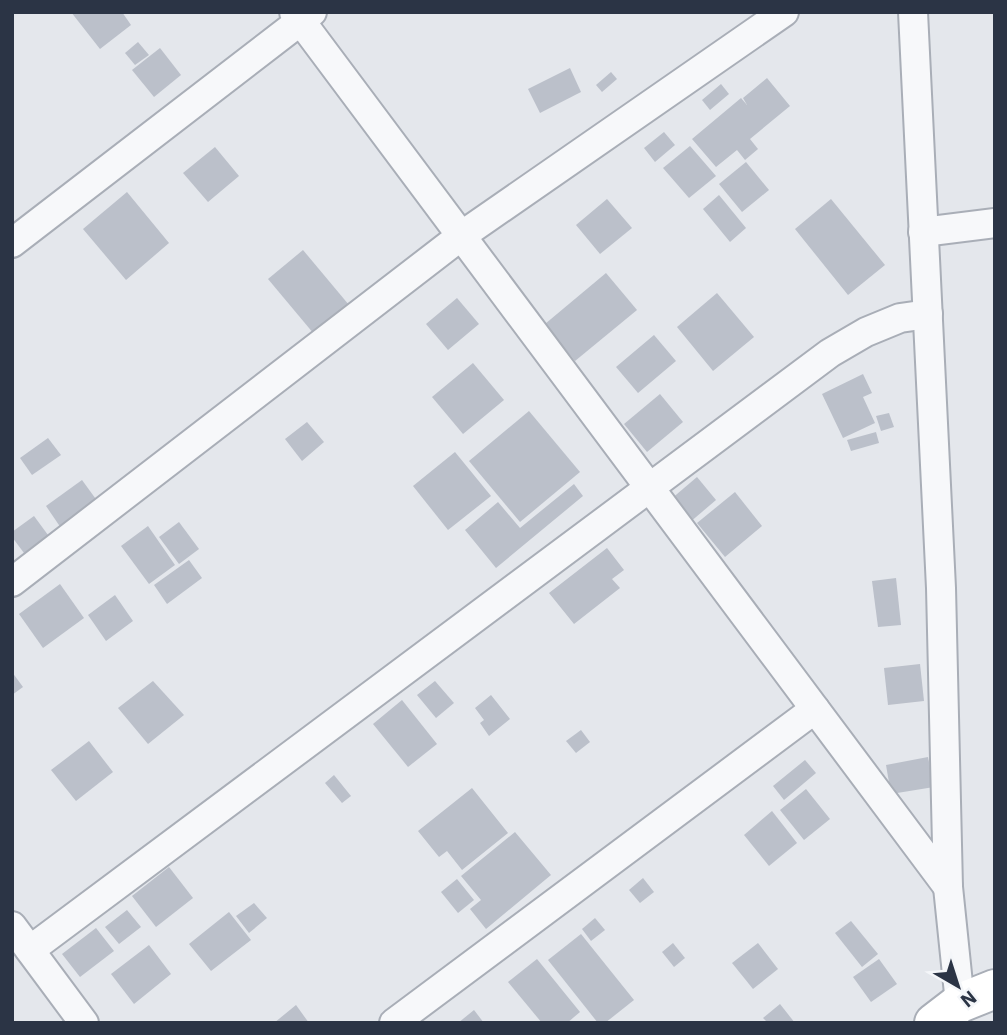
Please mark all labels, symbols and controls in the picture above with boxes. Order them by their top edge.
north arrow [923,951,993,1021]
text: N [956,986,982,1013]

